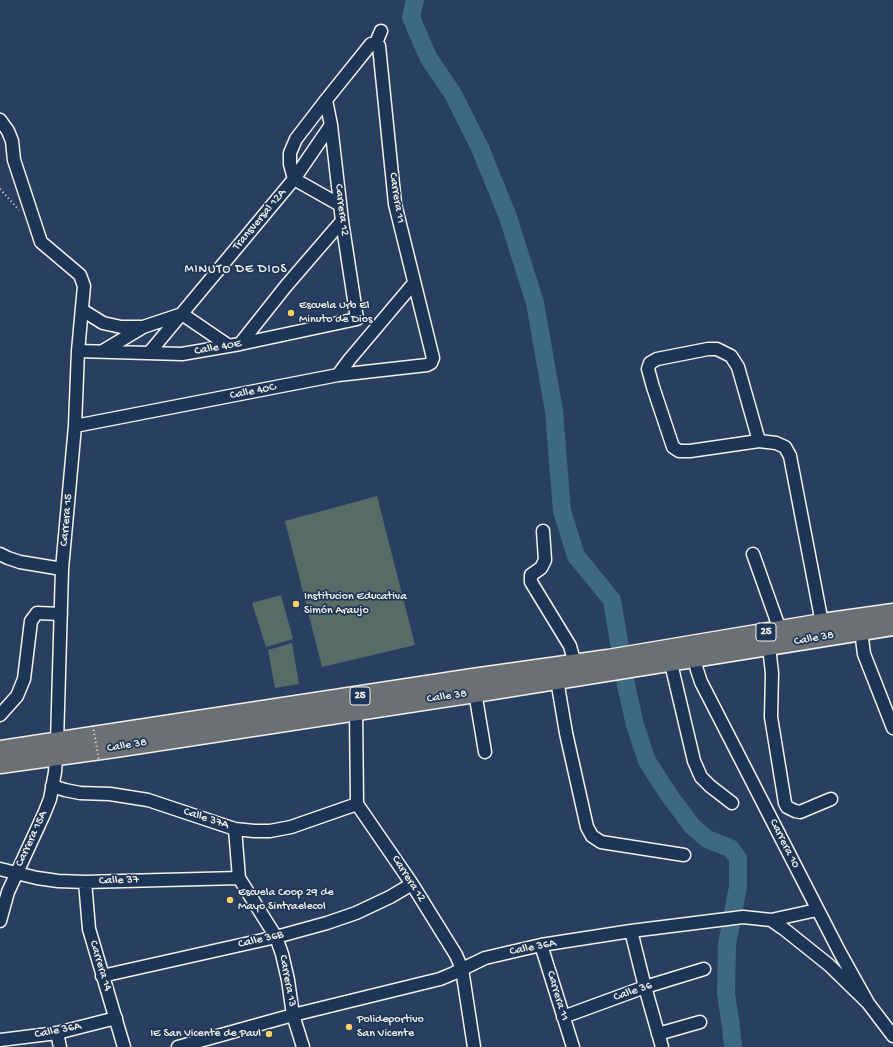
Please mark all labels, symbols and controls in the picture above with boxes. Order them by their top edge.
street label: Carrera 11 [385,172,407,224]
street label: Carrera 12 [331,183,351,237]
street label: Transversal 12A [230,186,290,254]
district label: MINUTO DE DIOS [184,262,288,278]
place label: Escuela Urb El Minuto de Dios [299,299,372,327]
marker: Escuela Urb El Minuto de Dios [286,308,296,318]
street label: Calle 40E [193,337,243,359]
street label: Calle 40C [229,380,277,404]
street label: Carrera 15 [58,493,76,547]
place label: Institucion Educativa Simón Araujo [304,590,407,618]
marker: Institucion Educativa Simón Araujo [291,599,301,609]
road number: 25 [756,623,776,641]
street label: Calle 38 [793,628,835,650]
road number: 25 [350,687,370,705]
street label: Calle 38 [426,687,468,707]
street label: Calle 38 [106,736,148,756]
street label: Calle 37A [181,805,231,833]
street label: Carrera 15A [13,809,51,869]
street label: Carrera 10 [765,817,803,871]
street label: Carrera 12 [388,853,428,905]
street label: Calle 37 [99,873,139,889]
place label: Escuela Coop 29 de Mayo Sintraelecol [238,886,334,914]
marker: Escuela Coop 29 de Mayo Sintraelecol [225,895,235,905]
street label: Calle 36B [237,928,285,952]
street label: Calle 36A [509,936,557,960]
street label: Carrera 14 [85,939,115,993]
street label: Carrera 13 [275,954,299,1008]
street label: Carrera 11 [543,969,571,1023]
street label: Calle 36 [612,979,654,1005]
place label: Polideportivo San Vicente [357,1013,424,1041]
street label: Calle 36A [34,1019,82,1043]
marker: Polideportivo San Vicente [344,1022,354,1032]
place label: IE San Vicente de Paul [150,1027,261,1041]
marker: IE San Vicente de Paul [264,1029,274,1039]

